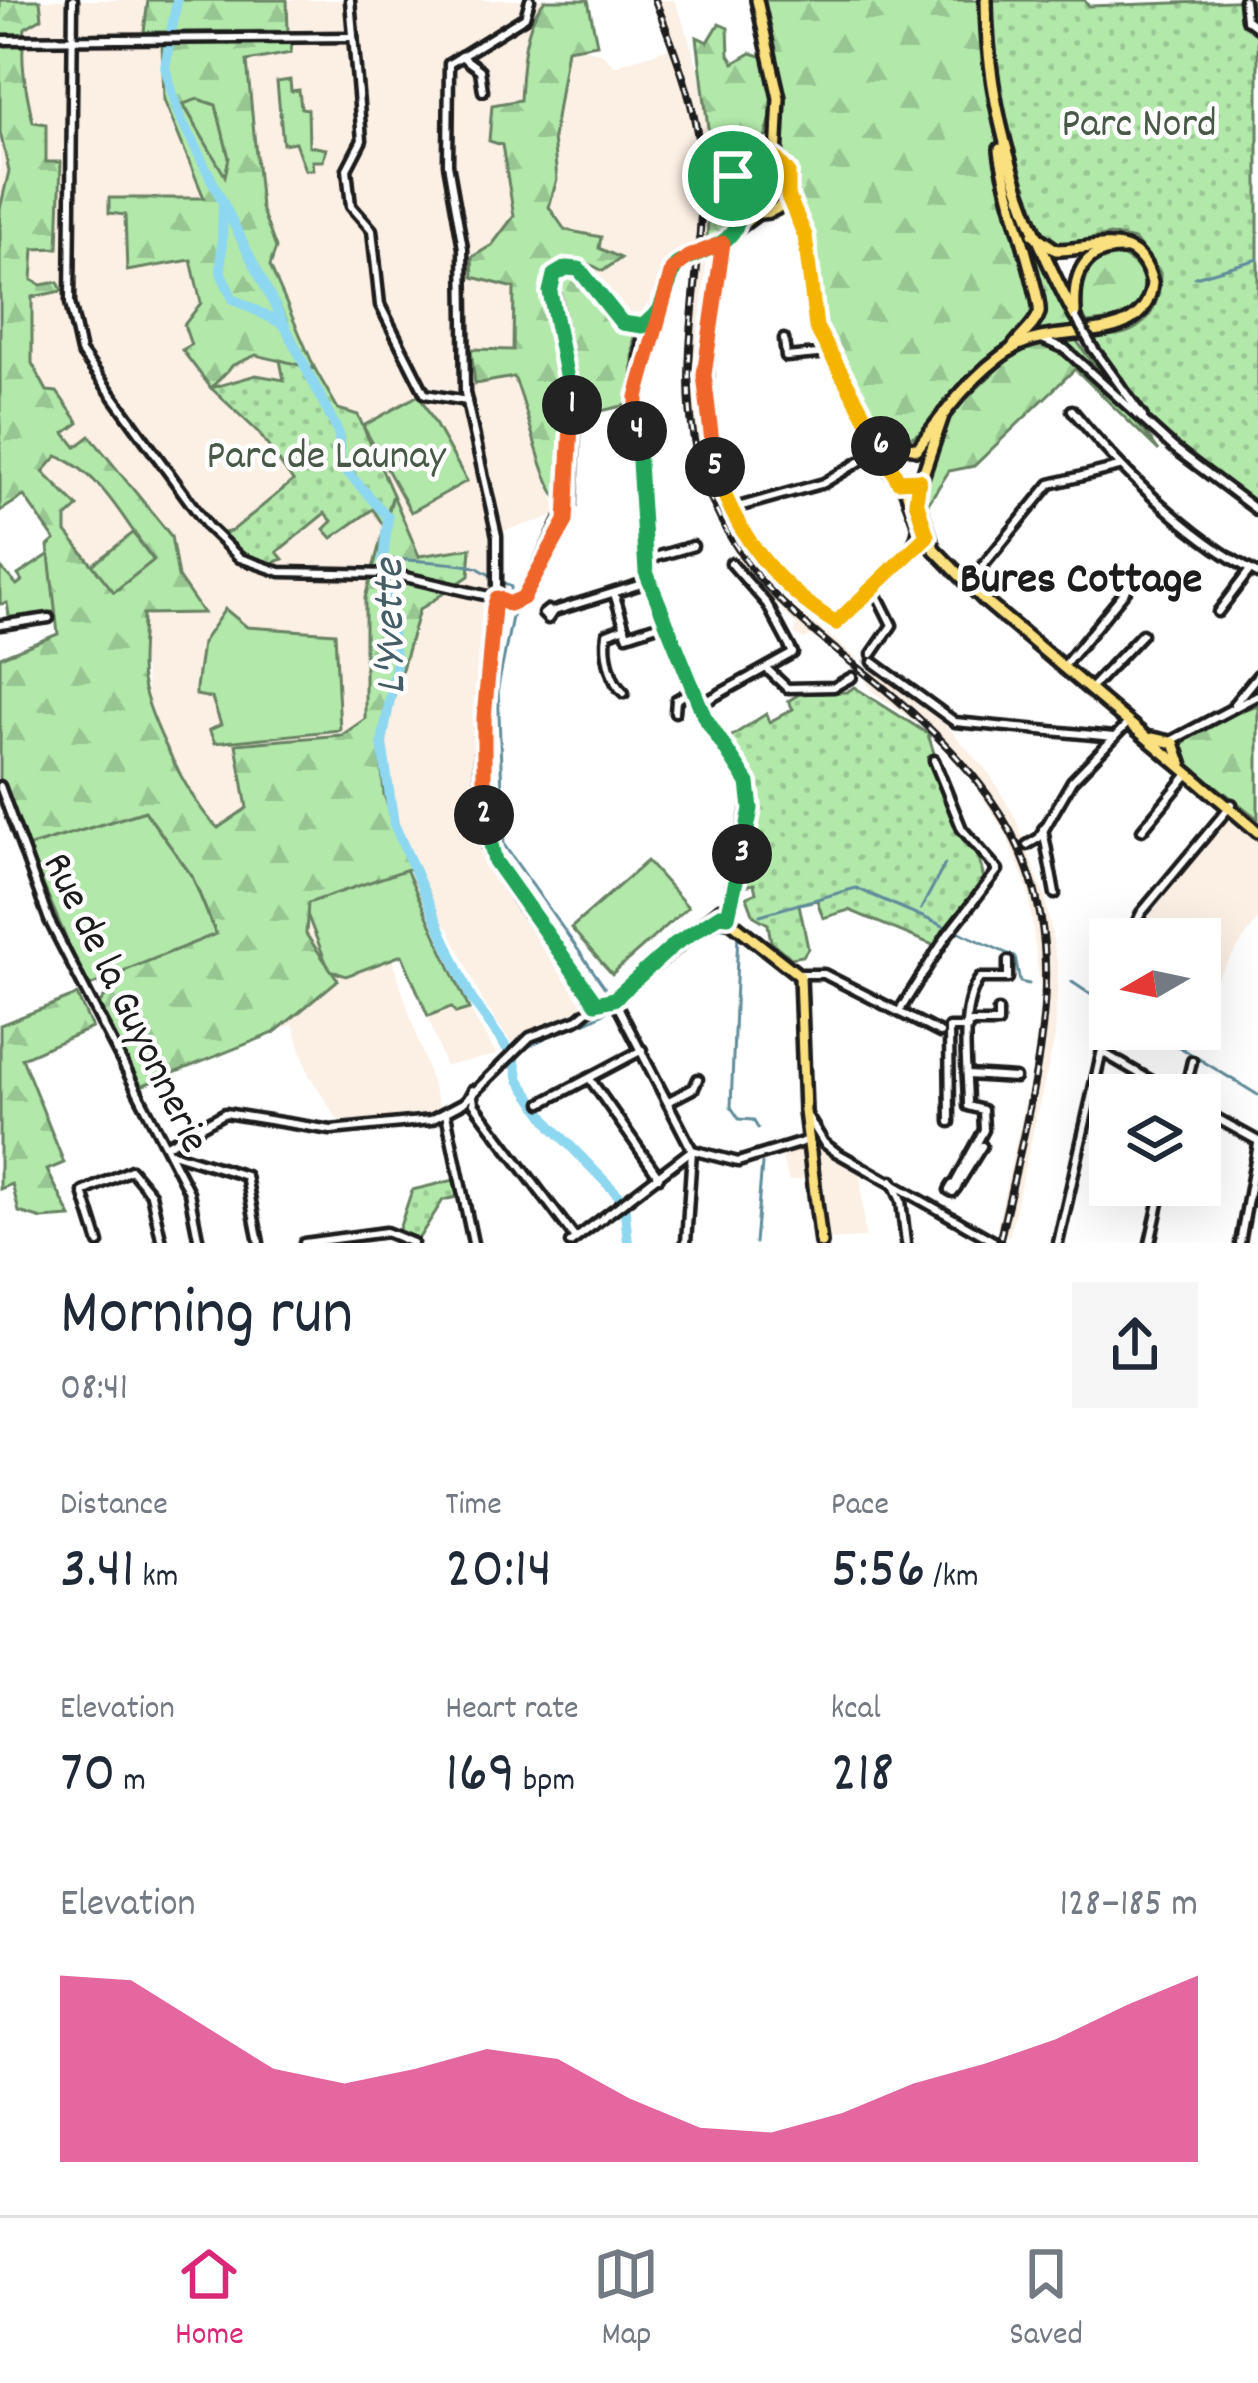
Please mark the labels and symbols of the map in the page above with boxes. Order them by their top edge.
park label: Parc Nord [1061,97,1217,157]
pin [682,125,784,227]
pin: 1 [542,375,602,435]
pin: 4 [607,401,667,461]
pin: 6 [851,416,911,476]
park label: Parc de Launay [206,429,447,489]
pin: 5 [685,437,745,497]
district label: Bures Cottage [960,550,1202,614]
water label: L'Yvette [360,556,426,695]
pin: 2 [454,785,514,845]
pin: 3 [712,824,772,884]
street label: Rue de la Guyonnerie [24,844,222,1165]
north arrow [1089,918,1221,1050]

